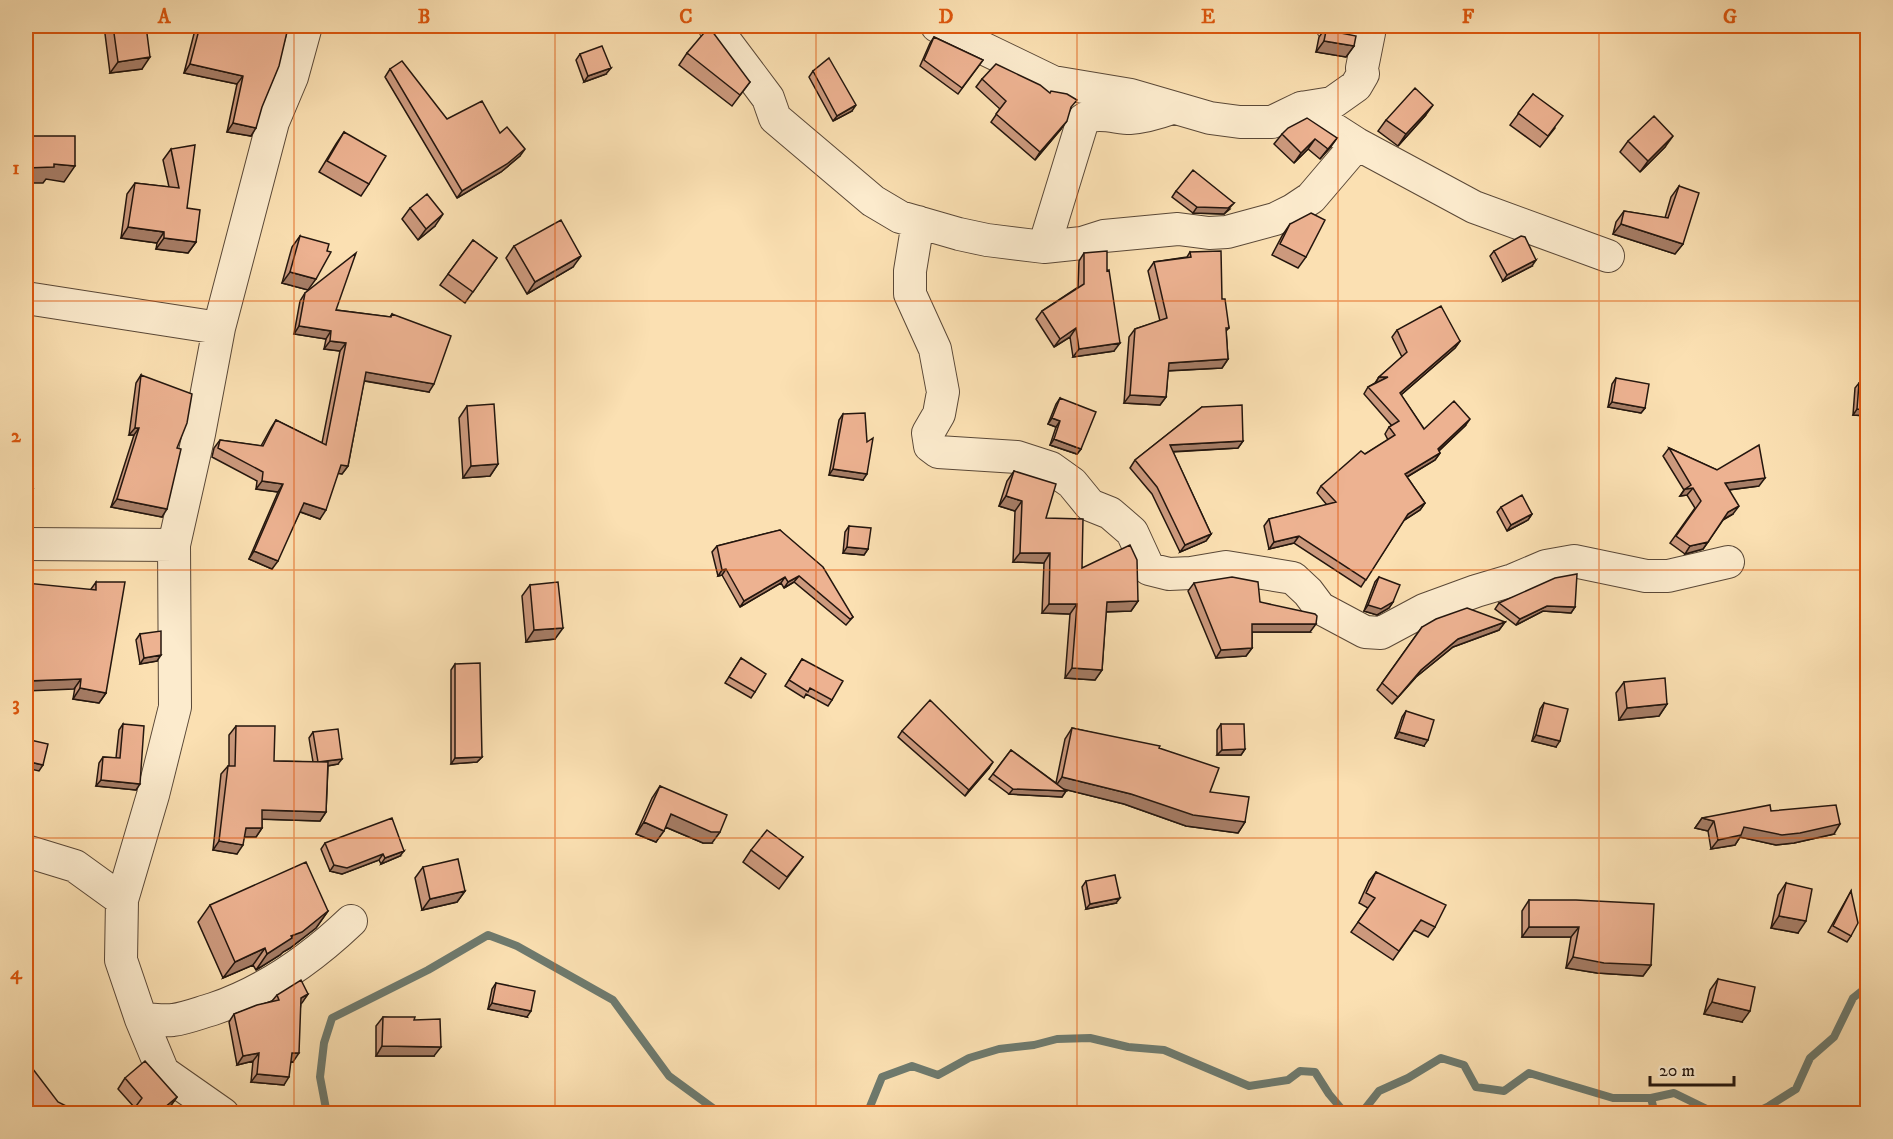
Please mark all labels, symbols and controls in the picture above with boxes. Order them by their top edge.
text: A [157,5,172,30]
text: B [418,5,430,30]
text: C [679,5,693,30]
text: D [939,5,954,30]
text: E [1201,5,1215,30]
text: F [1462,5,1475,30]
text: G [1723,5,1737,30]
text: 1 [12,156,20,181]
text: 2 [11,424,22,449]
text: 3 [12,692,20,717]
text: 4 [10,961,23,986]
scale bar [1650,1049,1734,1087]
text: 20 m [1659,1060,1695,1082]

